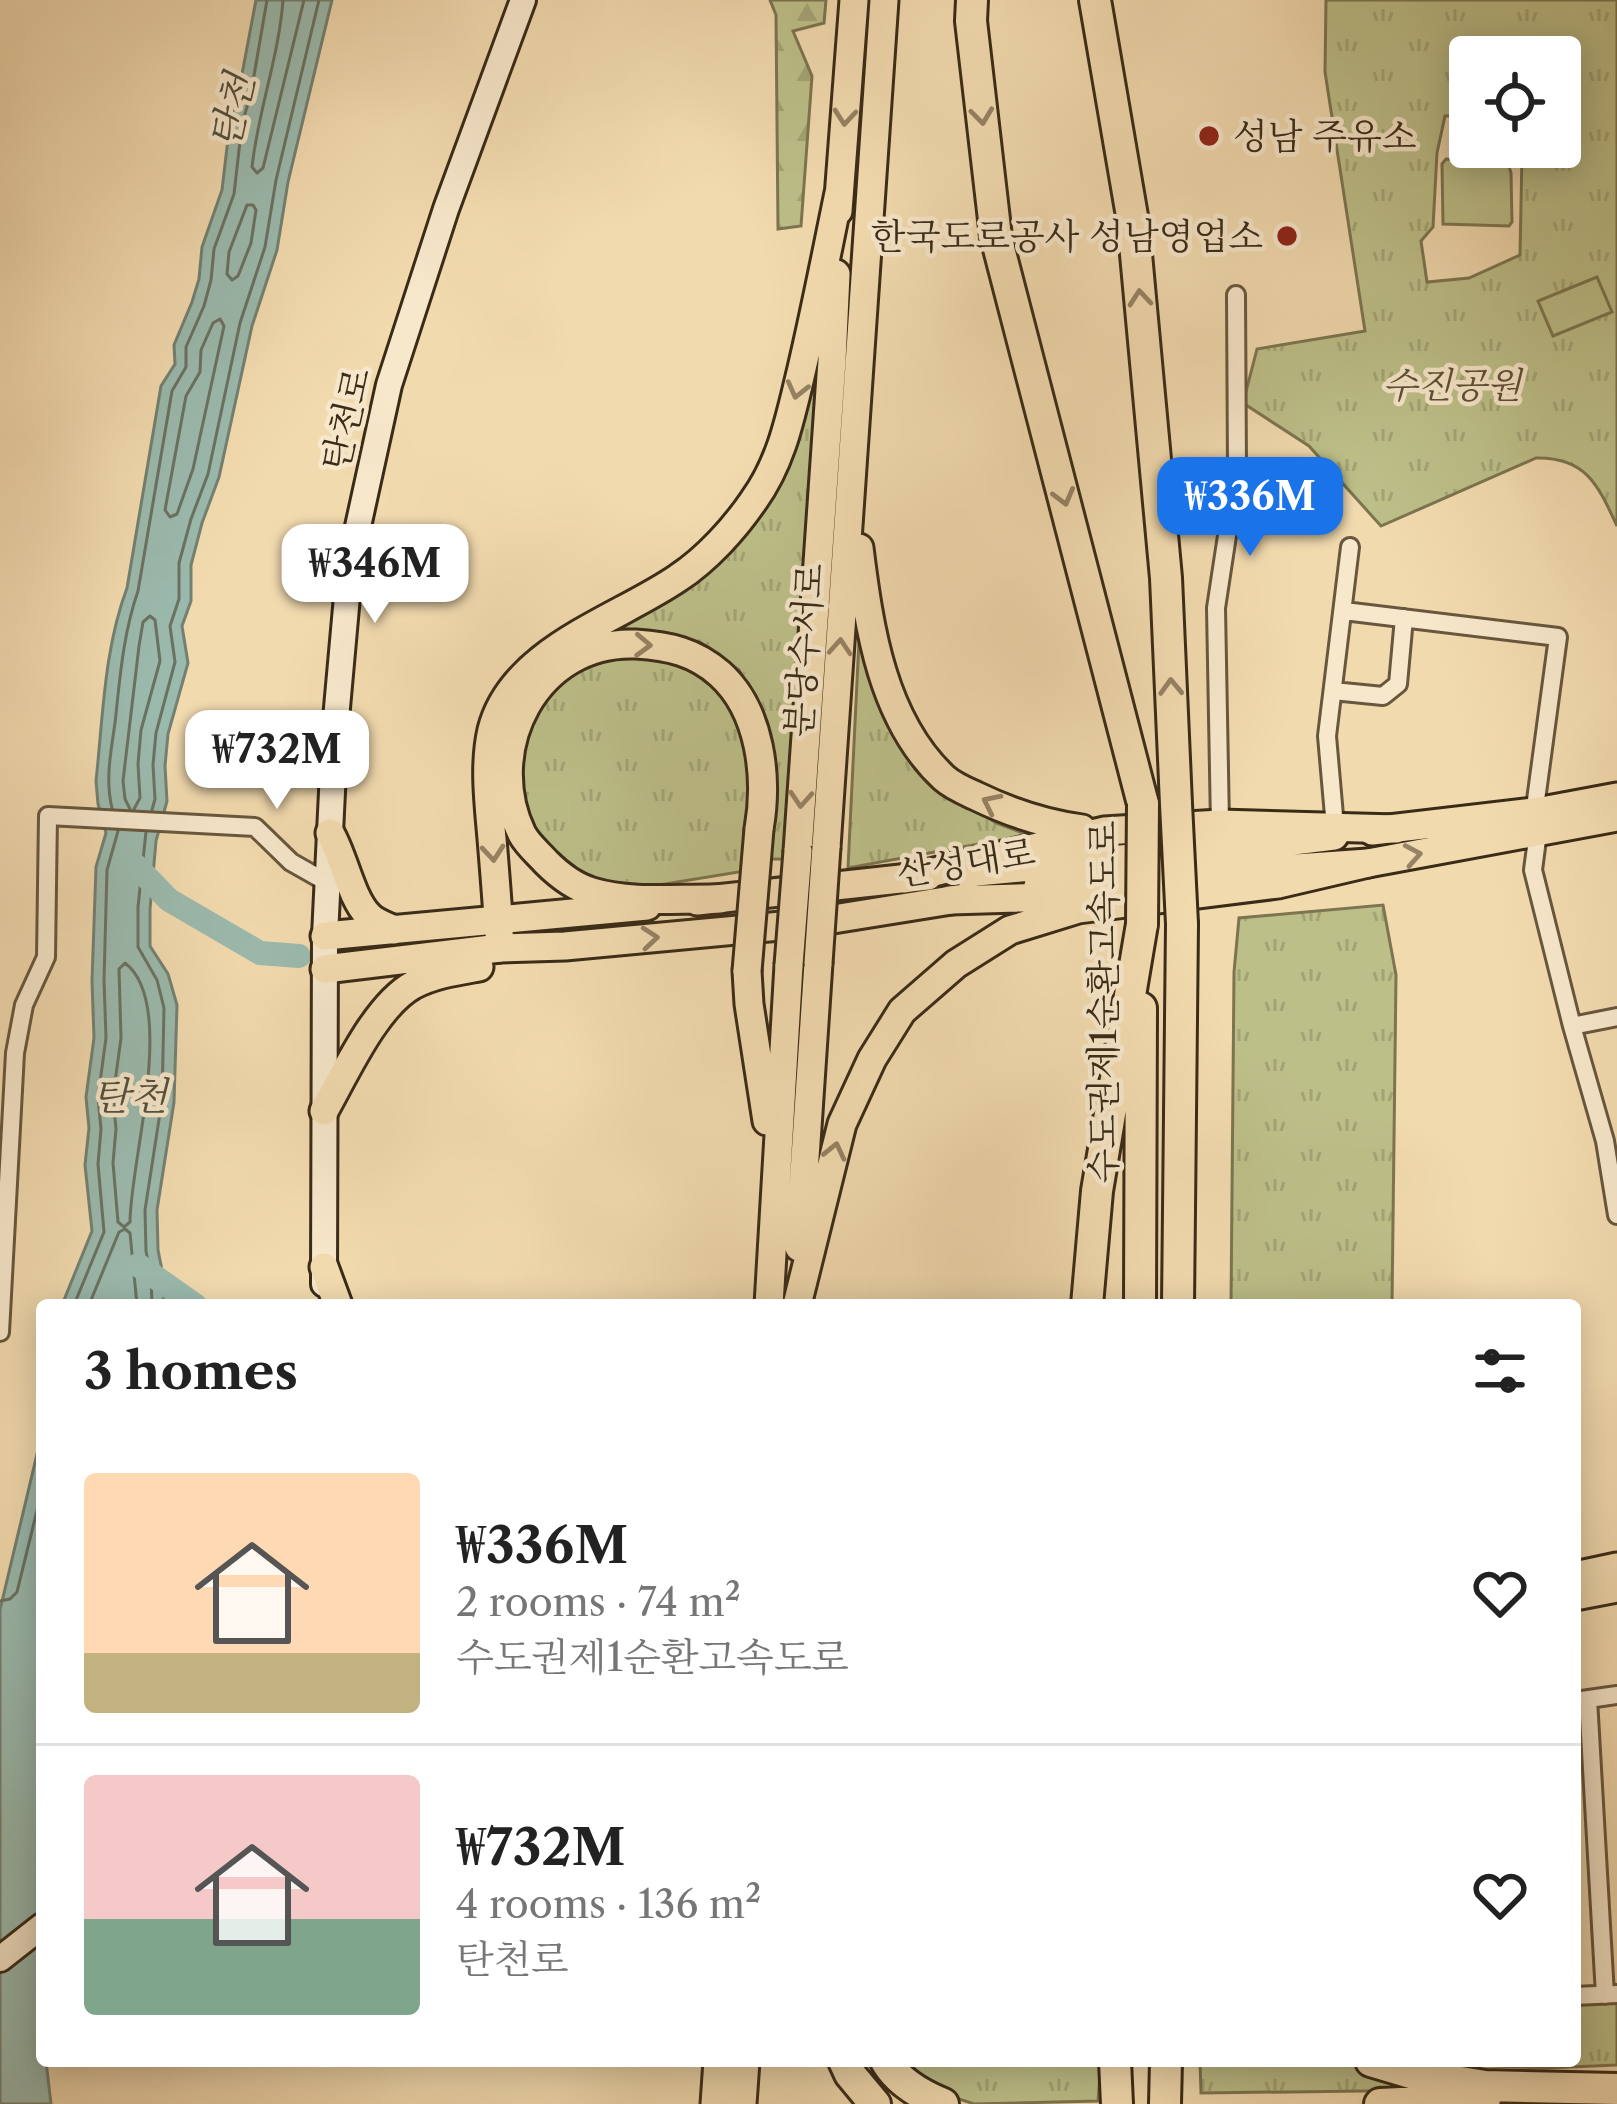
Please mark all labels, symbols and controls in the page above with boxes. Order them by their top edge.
map controls [1449,36,1581,168]
button: locate [1449,36,1581,168]
water label: 탄천 [200,67,264,153]
one-way arrow [969,106,995,126]
one-way arrow [833,108,858,127]
place label: 성남 주유소 [1233,114,1417,158]
marker: 성남 주유소 [1196,123,1222,149]
place label: 한국도로공사 성남영업소 [871,214,1263,258]
marker: 한국도로공사 성남영업소 [1274,223,1300,249]
one-way arrow [1128,288,1153,307]
street label: 탄천로 [313,363,379,475]
park label: 수진공원 [1382,363,1524,407]
one-way arrow [786,379,811,399]
pin: ₩336M [1166,457,1334,559]
text: ₩336M [1184,472,1316,520]
one-way arrow [1049,486,1074,507]
pin: ₩346M [291,524,459,626]
text: ₩346M [309,539,441,587]
street label: 분당수서로 [776,562,832,738]
one-way arrow [634,632,653,658]
one-way arrow [827,637,853,656]
one-way arrow [1158,677,1184,696]
pin: ₩732M [193,710,361,812]
text: ₩732M [212,725,342,773]
one-way arrow [789,790,815,809]
one-way arrow [982,794,1003,818]
street label: 수도권제1순환고속도로 [1081,820,1125,1183]
street label: 산성대로 [894,829,1038,895]
one-way arrow [1402,843,1422,868]
one-way arrow [480,844,505,863]
one-way arrow [641,926,660,951]
water label: 탄천 [92,1072,170,1120]
one-way arrow [821,1141,846,1161]
icon: filters [1467,1338,1533,1404]
text: 3 homes [84,1340,298,1402]
text: ₩336M [456,1514,628,1576]
icon: home [180,1521,324,1665]
icon: heart [1467,1560,1533,1626]
text: 2 rooms · 74 m² [456,1578,741,1626]
text: 수도권제1순환고속도로 [456,1633,849,1681]
text: ₩732M [456,1816,626,1878]
icon: home [180,1823,324,1967]
icon: heart [1467,1862,1533,1928]
text: 4 rooms · 136 m² [456,1880,761,1928]
text: 탄천로 [456,1935,569,1983]

